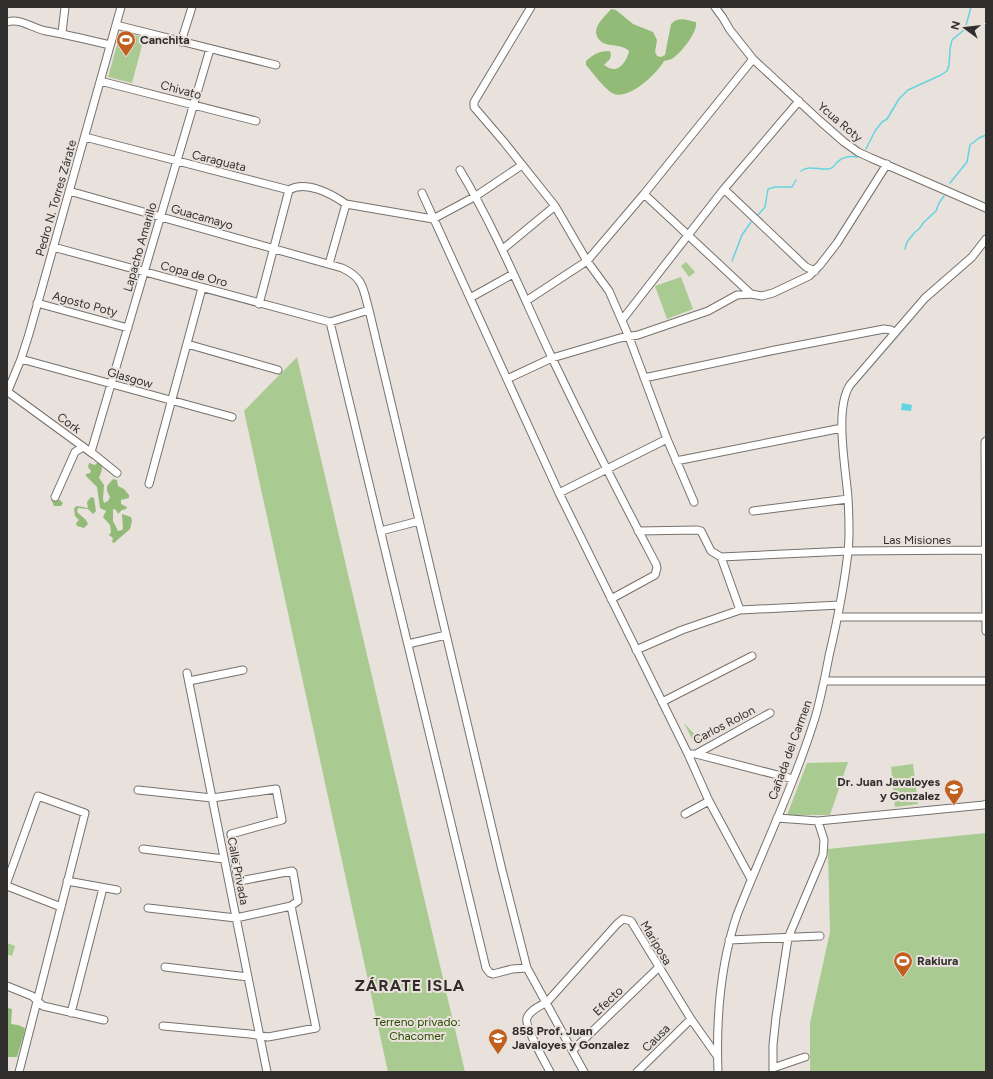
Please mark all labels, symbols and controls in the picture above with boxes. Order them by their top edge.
north arrow [945,8,985,48]
text: N [948,20,963,31]
sports icon: Canchita [115,29,137,57]
place label: Canchita [140,33,190,47]
street label: Chivato [159,78,203,102]
street label: Ycua Roty [815,99,866,145]
street label: Pedro N. Torres Zárate [33,138,79,258]
street label: Caraguata [190,148,248,174]
street label: Lapacho Amarillo [121,201,159,293]
street label: Guacamayo [169,201,235,233]
street label: Copa de Oro [159,258,229,290]
street label: Agosto Poty [51,289,120,320]
street label: Glasgow [106,365,155,391]
street label: Cork [55,410,84,436]
street label: Las Misiones [883,533,951,547]
street label: Cañada del Carmen [765,698,815,802]
street label: Carlos Rolon [691,703,757,747]
place label: Dr. Juan Javaloyes y Gonzalez [837,775,940,803]
school or university icon: Dr. Juan Javaloyes y Gonzalez [943,778,965,806]
street label: Calle Privada [225,836,251,906]
street label: Mariposa [637,918,675,968]
sports icon: Rakiura [892,950,914,978]
place label: Rakiura [917,954,959,968]
district label: ZÁRATE ISLA [355,976,465,995]
street label: Efecto [590,983,626,1019]
park label: Terreno privado: Chacomer [374,1015,460,1043]
street label: Causa [639,1021,673,1055]
place label: 858 Prof. Juan Javaloyes y Gonzalez [512,1024,629,1052]
school or university icon: 858 Prof. Juan Javaloyes y Gonzalez [487,1027,509,1055]

